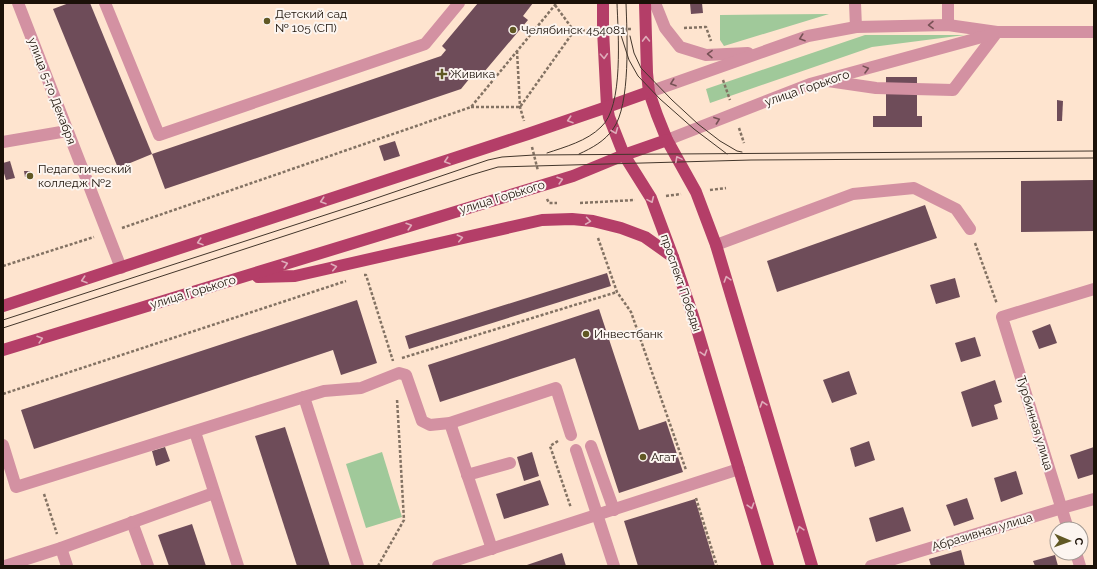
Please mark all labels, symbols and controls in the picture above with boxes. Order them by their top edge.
place label: Детский сад № 105 (СП) [275,7,347,35]
marker: Детский сад № 105 (СП) [262,16,272,26]
one-way arrow [928,21,934,29]
place label: Челябинск 454081 [521,23,625,37]
marker: Челябинск 454081 [508,25,518,35]
one-way arrow [799,33,806,42]
street label: улица 5-го Декабря [25,36,79,146]
one-way arrow [642,36,650,42]
one-way arrow [707,50,713,58]
one-way arrow [600,53,609,59]
one-way arrow [862,65,869,74]
place label: Живика [450,67,495,81]
street label: улица Горького [763,67,851,109]
marker: Живика [437,69,447,79]
one-way arrow [670,78,677,87]
one-way arrow [567,115,574,124]
one-way arrow [713,117,720,125]
one-way arrow [610,128,618,135]
one-way arrow [443,156,450,164]
one-way arrow [675,156,683,163]
place label: Педагогический колледж №2 [38,162,131,190]
marker: Педагогический колледж №2 [25,171,35,181]
one-way arrow [557,176,564,184]
street label: улица Горького [458,177,546,217]
one-way arrow [320,196,327,205]
one-way arrow [647,197,655,204]
one-way arrow [585,216,591,225]
one-way arrow [406,222,413,231]
street label: проспект Победы [658,233,704,333]
one-way arrow [457,234,464,243]
one-way arrow [196,237,203,246]
one-way arrow [281,260,288,269]
one-way arrow [331,263,337,271]
street label: улица Горького [149,272,237,312]
one-way arrow [80,275,87,284]
one-way arrow [723,276,731,283]
place label: Инвестбанк [594,327,663,341]
marker: Инвестбанк [581,329,591,339]
one-way arrow [37,335,44,344]
one-way arrow [699,349,708,356]
street label: Турбинная улица [1014,374,1056,472]
one-way arrow [759,401,768,408]
place label: Агат [651,450,676,464]
marker: Агат [638,452,648,462]
one-way arrow [746,503,755,510]
street label: Абразивная улица [930,510,1034,554]
north arrow [1049,521,1089,561]
one-way arrow [796,525,805,532]
text: С [1072,537,1085,546]

